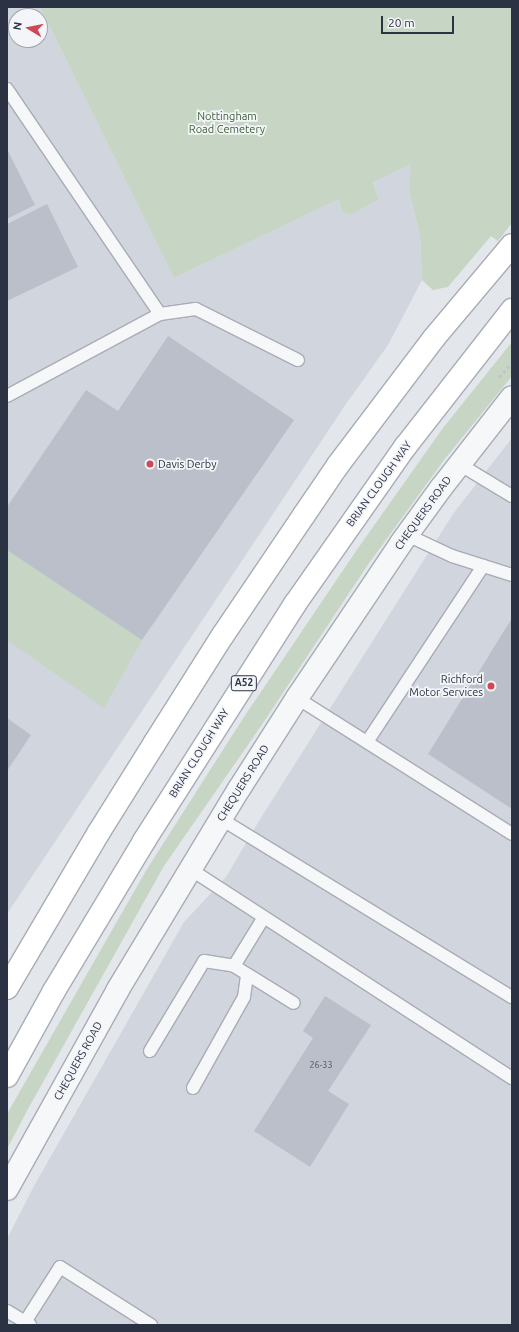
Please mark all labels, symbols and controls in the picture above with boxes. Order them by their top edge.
north arrow [8,8,48,48]
scale bar [383,8,456,34]
text: 20 m [388,16,415,29]
text: N [11,21,24,31]
park label: Nottingham Road Cemetery [189,110,265,136]
street label: BRIAN CLOUGH WAY [344,439,414,529]
place label: Davis Derby [158,457,216,471]
marker: Davis Derby [145,459,155,469]
street label: CHEQUERS ROAD [392,474,454,552]
place label: Richford Motor Services [409,673,483,699]
road number: A52 [230,675,258,691]
marker: Richford Motor Services [486,681,496,691]
street label: BRIAN CLOUGH WAY [166,706,232,800]
street label: CHEQUERS ROAD [214,742,272,824]
street label: CHEQUERS ROAD [51,1019,105,1103]
house number: 26-33 [310,1060,332,1070]

